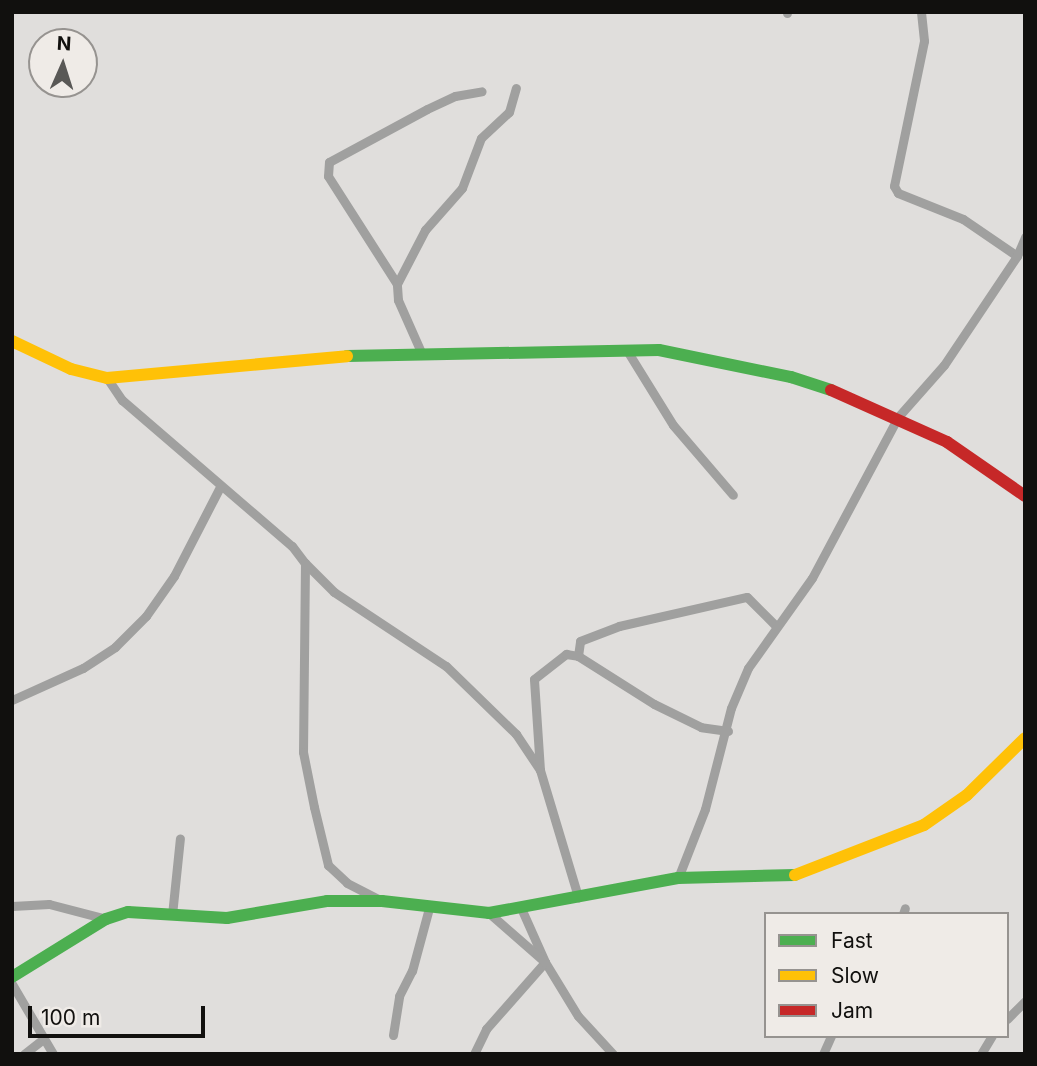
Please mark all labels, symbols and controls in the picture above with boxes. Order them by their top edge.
north arrow [28,28,98,98]
text: N [56,32,72,55]
legend [764,912,1009,1038]
text: Fast [831,928,873,953]
text: Slow [831,963,879,988]
scale bar [32,992,208,1036]
text: Jam [831,998,873,1023]
text: 100 m [41,1005,100,1030]

